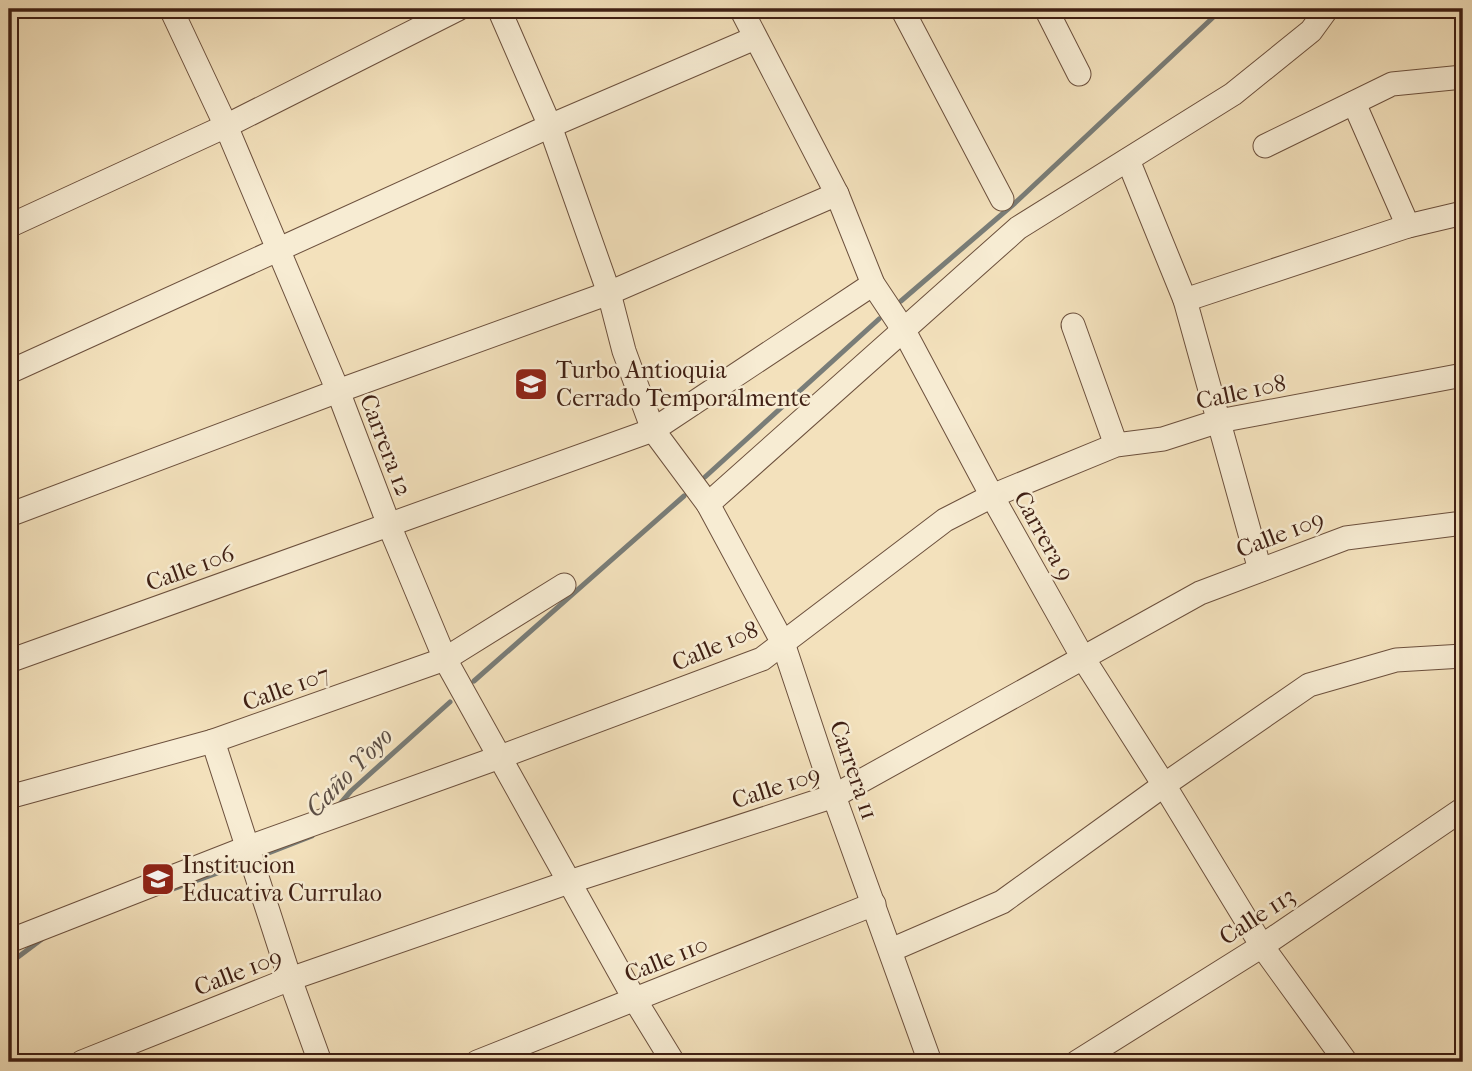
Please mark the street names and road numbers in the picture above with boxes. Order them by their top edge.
street label: Calle 108 [1194,369,1288,415]
street label: Carrera 12 [354,390,418,500]
street label: Carrera 9 [1008,486,1080,586]
street label: Calle 109 [1232,505,1328,563]
street label: Calle 106 [142,539,239,597]
street label: Calle 108 [668,615,762,677]
street label: Calle 107 [239,659,333,717]
street label: Carrera 11 [824,717,884,823]
street label: Calle 109 [728,760,824,814]
street label: Calle 113 [1214,881,1300,951]
street label: Calle 110 [620,930,712,988]
street label: Calle 109 [190,943,286,1001]

